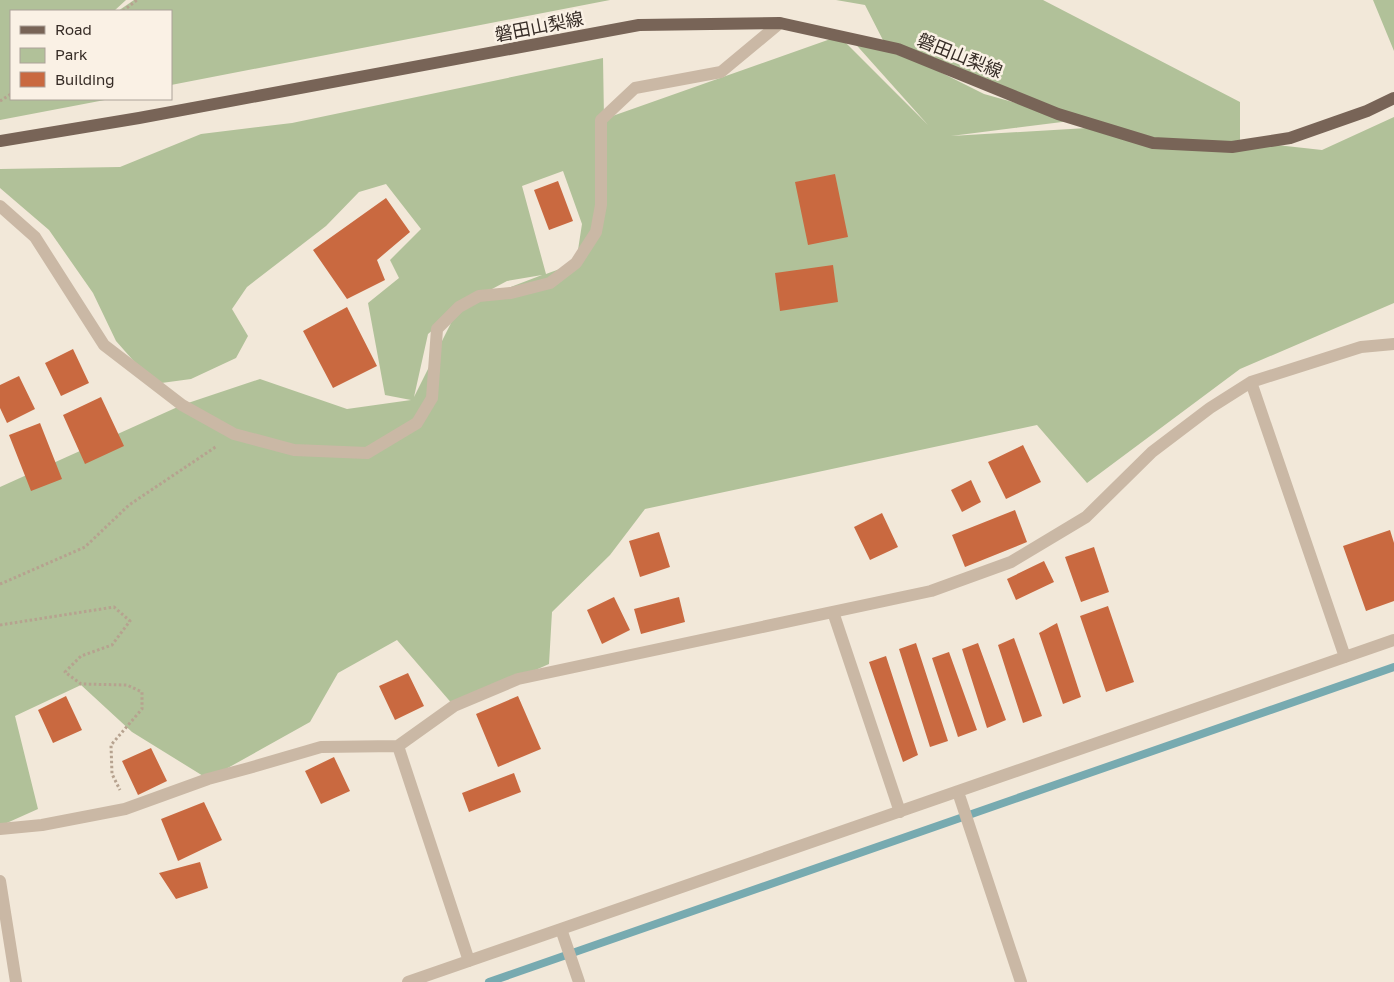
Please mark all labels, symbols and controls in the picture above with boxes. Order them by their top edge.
street label: 磐田山梨線 [493,7,585,45]
legend [10,10,172,100]
text: Road [55,20,92,38]
street label: 磐田山梨線 [914,28,1006,82]
text: Park [55,45,88,63]
text: Building [55,70,115,88]

